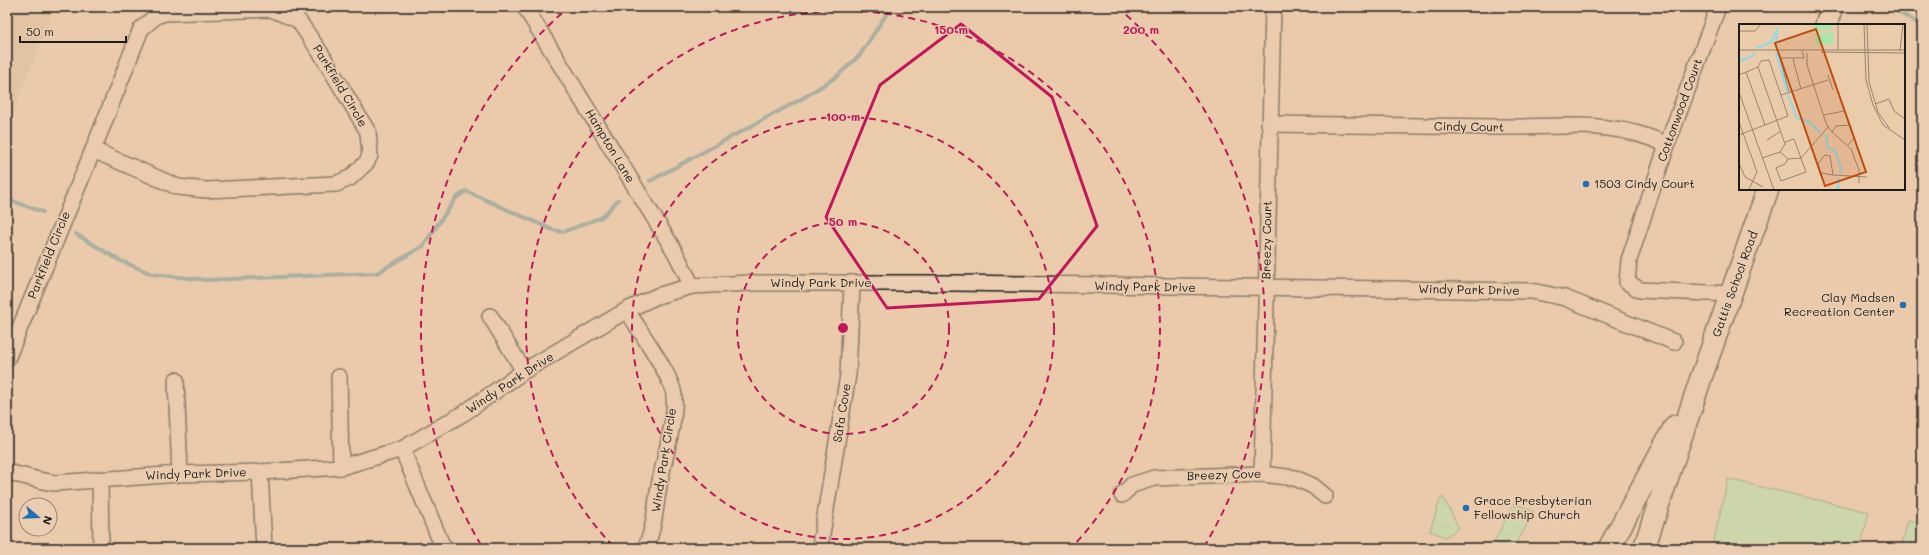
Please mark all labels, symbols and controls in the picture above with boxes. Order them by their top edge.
scale bar [20,18,126,44]
text: 150 m [934,21,968,37]
text: 200 m [1123,21,1159,37]
text: 50 m [26,23,54,39]
inset map [1739,24,1905,190]
street label: Parkfield Circle [310,41,372,130]
street label: Cottonwood Court [1653,56,1705,163]
street label: Hampton Lane [582,105,639,185]
text: 100 m [826,108,860,124]
street label: Cindy Court [1434,117,1504,135]
place label: 1503 Cindy Court [1594,175,1695,191]
marker: 1503 Cindy Court [1581,179,1591,189]
street label: Breezy Court [1257,201,1275,279]
street label: Parkfield Circle [23,208,73,301]
text: 50 m [829,213,857,229]
street label: Gattis School Road [1707,228,1761,339]
street label: Windy Park Drive [770,274,872,290]
street label: Windy Park Drive [1094,277,1196,295]
street label: Windy Park Drive [1418,280,1520,298]
place label: Clay Madsen Recreation Center [1784,289,1895,319]
marker: Clay Madsen Recreation Center [1898,300,1908,310]
centre of rings [836,321,850,335]
street label: Windy Park Drive [463,348,556,416]
street label: Safa Cove [828,382,854,444]
street label: Windy Park Circle [647,407,679,513]
street label: Windy Park Drive [145,463,247,483]
street label: Breezy Cove [1186,465,1262,483]
place label: Grace Presbyterian Fellowship Church [1474,492,1592,522]
north arrow [18,497,58,537]
marker: Grace Presbyterian Fellowship Church [1461,503,1471,513]
text: N [39,514,56,527]

